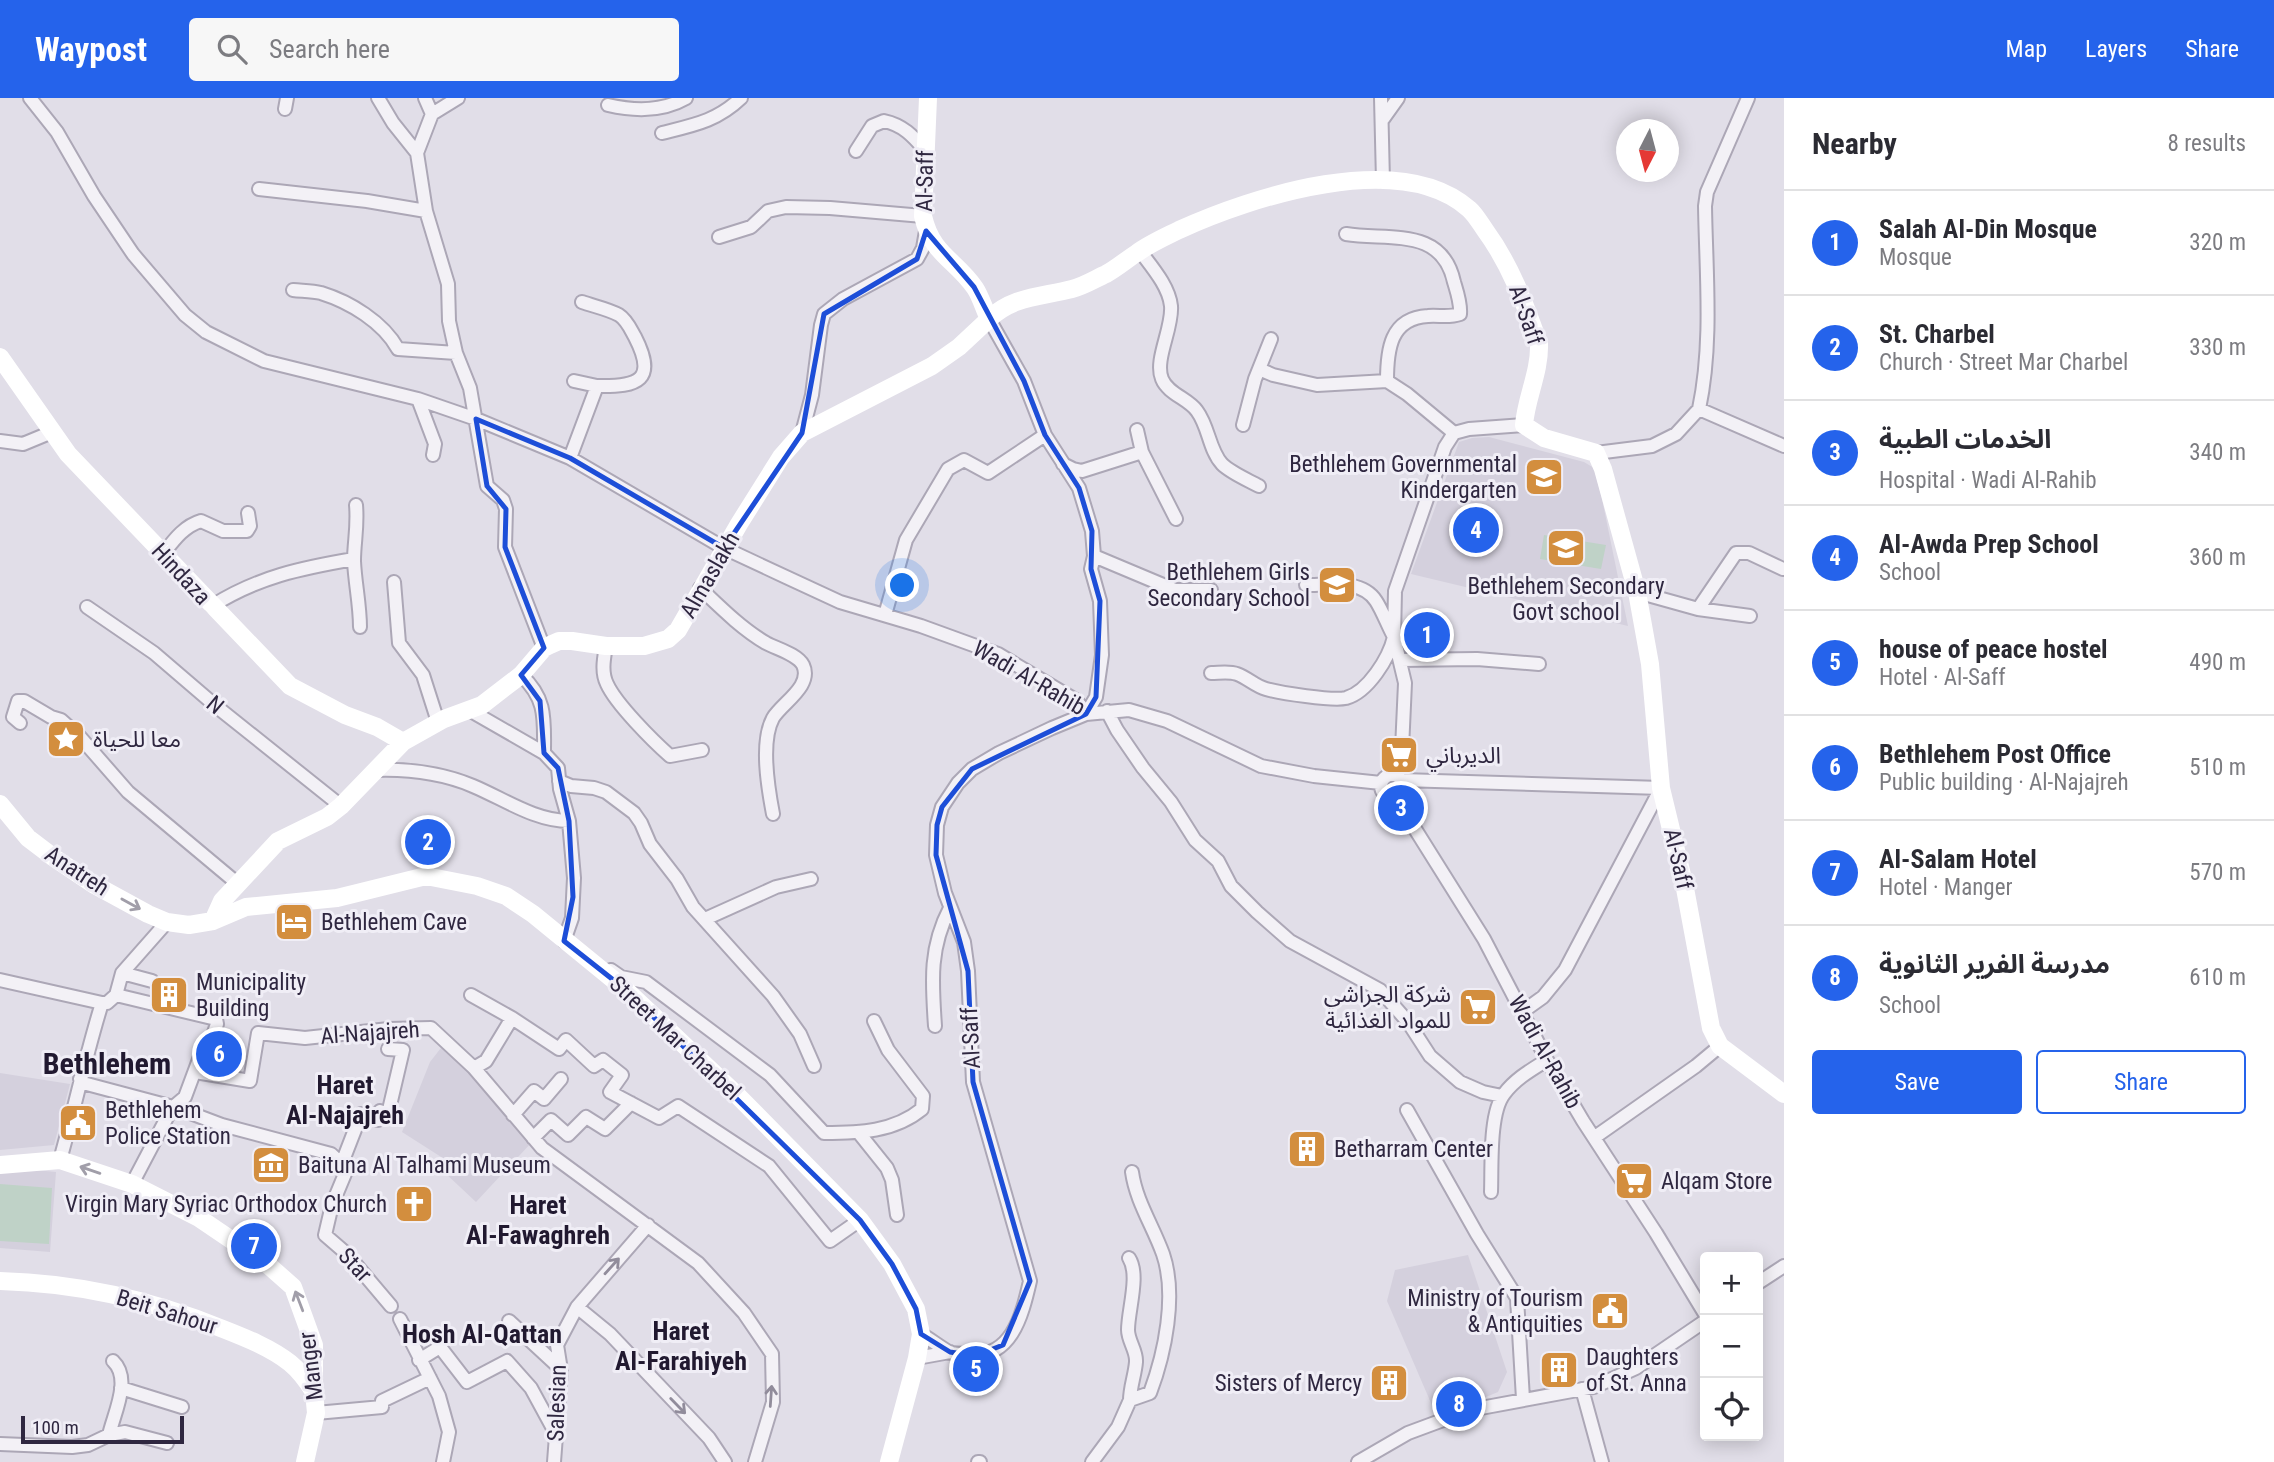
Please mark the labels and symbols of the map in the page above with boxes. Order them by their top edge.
north arrow [1616,119,1679,182]
street label: Al-Saff [911,149,939,212]
street label: Al-Saff [1503,281,1549,349]
place label: Bethlehem Governmental Kindergarten [1289,451,1517,504]
school or university icon: Bethlehem Governmental Kindergarten [1523,456,1565,498]
pin: 4 [1453,504,1499,556]
street label: Almaslakh [675,527,745,623]
school or university icon: Bethlehem Secondary Govt school [1545,527,1587,569]
street label: Hindaza [146,538,216,610]
place label: Bethlehem Girls Secondary School [1147,559,1310,612]
school or university icon: Bethlehem Girls Secondary School [1316,564,1358,606]
your location [885,568,919,602]
place label: Bethlehem Secondary Govt school [1467,573,1665,626]
pin: 1 [1404,609,1450,661]
street label: Wadi Al-Rahib [968,635,1090,721]
street label: N [201,690,229,720]
place icon: معا للحياة [45,718,87,760]
place label: معا للحياة [93,726,181,753]
supermarket icon: الديرباني [1378,734,1420,776]
place label: الديرباني [1426,742,1501,772]
pin: 3 [1378,782,1424,834]
pin: 2 [405,816,451,868]
street label: Al-Saff [1658,826,1698,893]
street label: Anatreh [40,840,114,902]
one-way arrow [120,897,140,911]
hotel icon: Bethlehem Cave [273,901,315,943]
place label: Bethlehem Cave [321,909,467,936]
place label: Municipality Building [196,969,307,1022]
street label: Street Mar Charbel [604,970,746,1106]
building icon: Municipality Building [148,974,190,1016]
place label: شركة الجراشي للمواد الغذائية [1324,981,1451,1034]
supermarket icon: شركة الجراشي للمواد الغذائية [1457,986,1499,1028]
street label: Wadi Al-Rahib [1503,991,1587,1113]
street label: Al-Saff [956,1006,986,1070]
street label: Al-Najajreh [319,1016,421,1050]
pin: 6 [196,1028,242,1080]
district label: Bethlehem [43,1046,171,1081]
district label: Haret Al-Najajreh [286,1070,404,1130]
place label: Bethlehem Police Station [105,1097,231,1150]
public building icon: Bethlehem Police Station [57,1102,99,1144]
building icon: Betharram Center [1286,1128,1328,1170]
place label: Betharram Center [1334,1136,1493,1163]
museum icon: Baituna Al Talhami Museum [250,1144,292,1186]
place label: Baituna Al Talhami Museum [298,1152,551,1179]
supermarket icon: Alqam Store [1613,1160,1655,1202]
one-way arrow [79,1163,101,1176]
place label: Alqam Store [1661,1168,1772,1195]
church icon: Virgin Mary Syriac Orthodox Church [393,1183,435,1225]
district label: Haret Al-Fawaghreh [466,1190,610,1250]
place label: Virgin Mary Syriac Orthodox Church [65,1191,387,1218]
pin: 7 [231,1220,277,1272]
street label: Star [333,1242,377,1288]
one-way arrow [604,1258,621,1275]
street label: Beit Sahour [113,1284,221,1340]
place label: Ministry of Tourism & Antiquities [1407,1285,1583,1338]
public building icon: Ministry of Tourism & Antiquities [1589,1290,1631,1332]
one-way arrow [292,1291,304,1313]
district label: Haret Al-Farahiyeh [615,1316,747,1376]
district label: Hosh Al-Qattan [402,1319,562,1349]
street label: Manger [293,1330,329,1402]
pin: 5 [953,1343,999,1395]
place label: Daughters of St. Anna [1586,1344,1687,1397]
building icon: Daughters of St. Anna [1538,1349,1580,1391]
building icon: Sisters of Mercy [1368,1362,1410,1404]
street label: Salesian [542,1364,572,1442]
place label: Sisters of Mercy [1215,1370,1362,1397]
pin: 8 [1436,1378,1482,1430]
one-way arrow [765,1385,778,1408]
one-way arrow [669,1398,686,1415]
scale bar [21,1413,184,1445]

